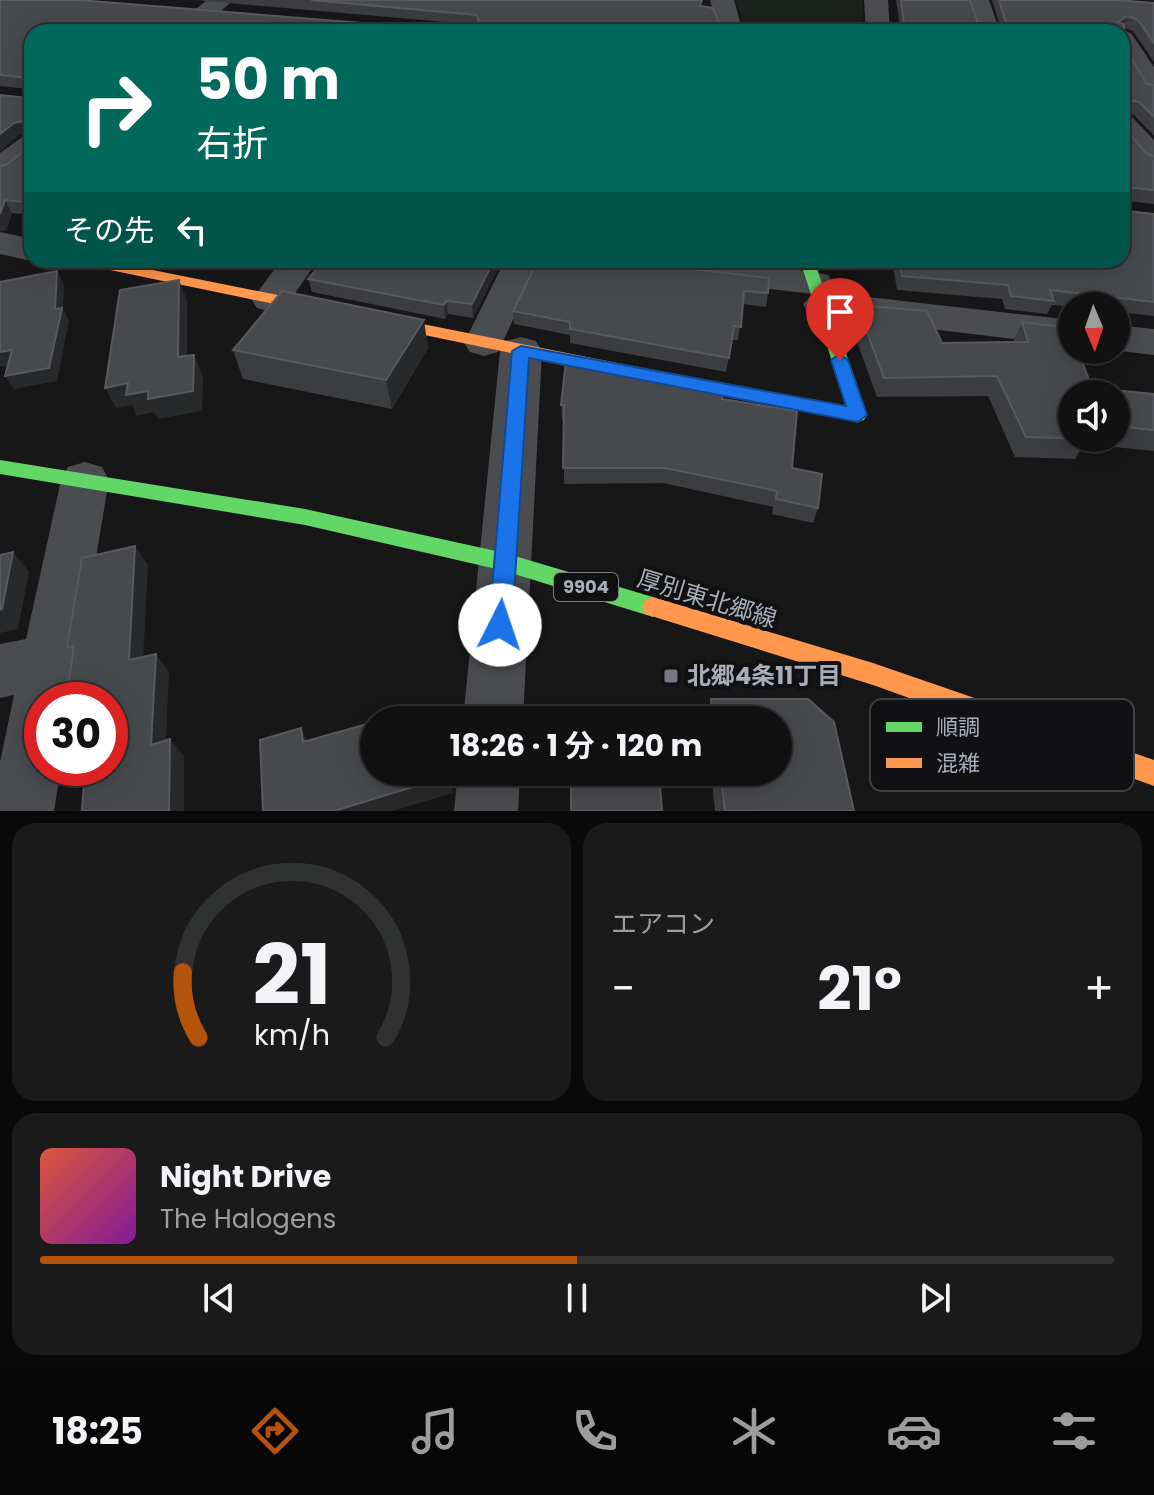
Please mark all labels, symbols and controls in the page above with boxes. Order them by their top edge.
text: 50 m [196,40,340,119]
icon: right [64,56,168,160]
text: 右折 [196,118,268,169]
icon: left [170,208,214,252]
text: その先 [64,209,154,252]
pin [806,278,874,360]
icon: arrive [818,290,862,334]
north arrow [1058,292,1130,364]
map controls [1058,292,1130,452]
button: sound [1058,380,1130,452]
street label: 厚別東北郷線 [633,562,781,635]
road number: 9904 [554,573,618,601]
position arrow [458,583,542,667]
place label: 北郷4条11丁目 [687,659,841,692]
marker: 北郷4条11丁目 [662,667,680,685]
speed limit sign: 30 [24,682,128,786]
legend [870,699,1134,791]
text: 順調 [936,712,980,743]
text: 18:26 · 1 分 · 120 m [450,724,702,767]
text: 混雑 [936,748,980,779]
text: エアコン [611,906,715,942]
text: 21 [252,917,331,1033]
text: 21° [817,947,902,1031]
text: − [611,958,635,1019]
text: + [1084,958,1114,1019]
text: km/h [253,1015,330,1055]
text: Night Drive [160,1155,331,1198]
text: The Halogens [160,1201,336,1237]
icon: previous [197,1276,241,1320]
icon: pause [555,1276,599,1320]
icon: next [913,1276,957,1320]
icon: directions [247,1403,303,1459]
icon: music [407,1403,463,1459]
icon: phone [567,1403,623,1459]
icon: climate [726,1403,782,1459]
icon: car [886,1403,942,1459]
icon: filters [1046,1403,1102,1459]
text: 18:25 [52,1406,143,1457]

